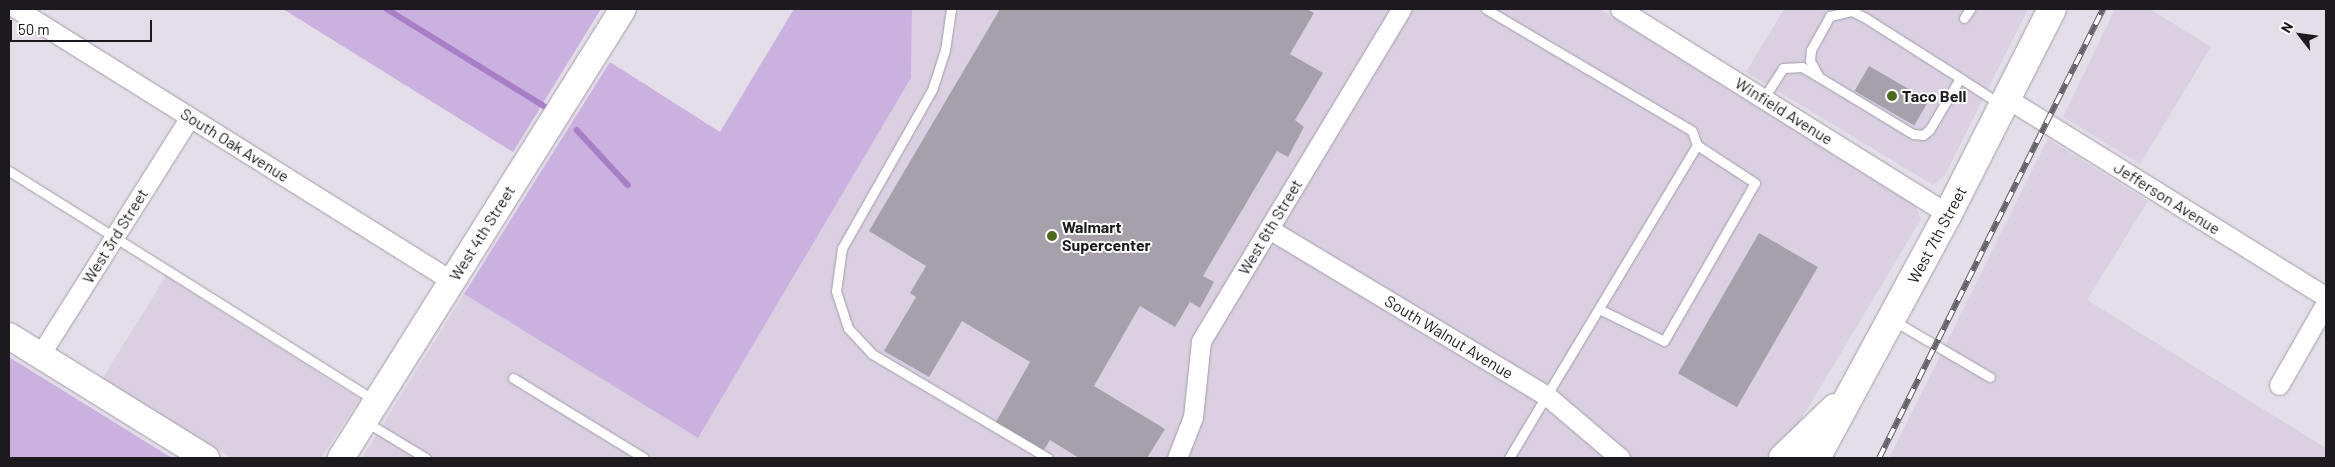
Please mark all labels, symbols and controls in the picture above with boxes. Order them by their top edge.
scale bar [12,10,155,42]
north arrow [2275,10,2325,60]
text: N [2277,19,2296,36]
text: 50 m [18,20,50,38]
street label: Winfield Avenue [1732,73,1836,149]
place label: Taco Bell [1902,86,1966,106]
marker: Taco Bell [1886,90,1898,102]
street label: South Oak Avenue [177,104,293,186]
street label: Jefferson Avenue [2110,158,2224,238]
street label: West 6th Street [1234,176,1306,278]
street label: West 4th Street [445,182,519,284]
street label: West 7th Street [1903,183,1971,287]
street label: West 3rd Street [78,185,152,287]
place label: Walmart Supercenter [1062,217,1151,255]
marker: Walmart Supercenter [1046,230,1058,242]
street label: South Walnut Avenue [1381,291,1517,383]

